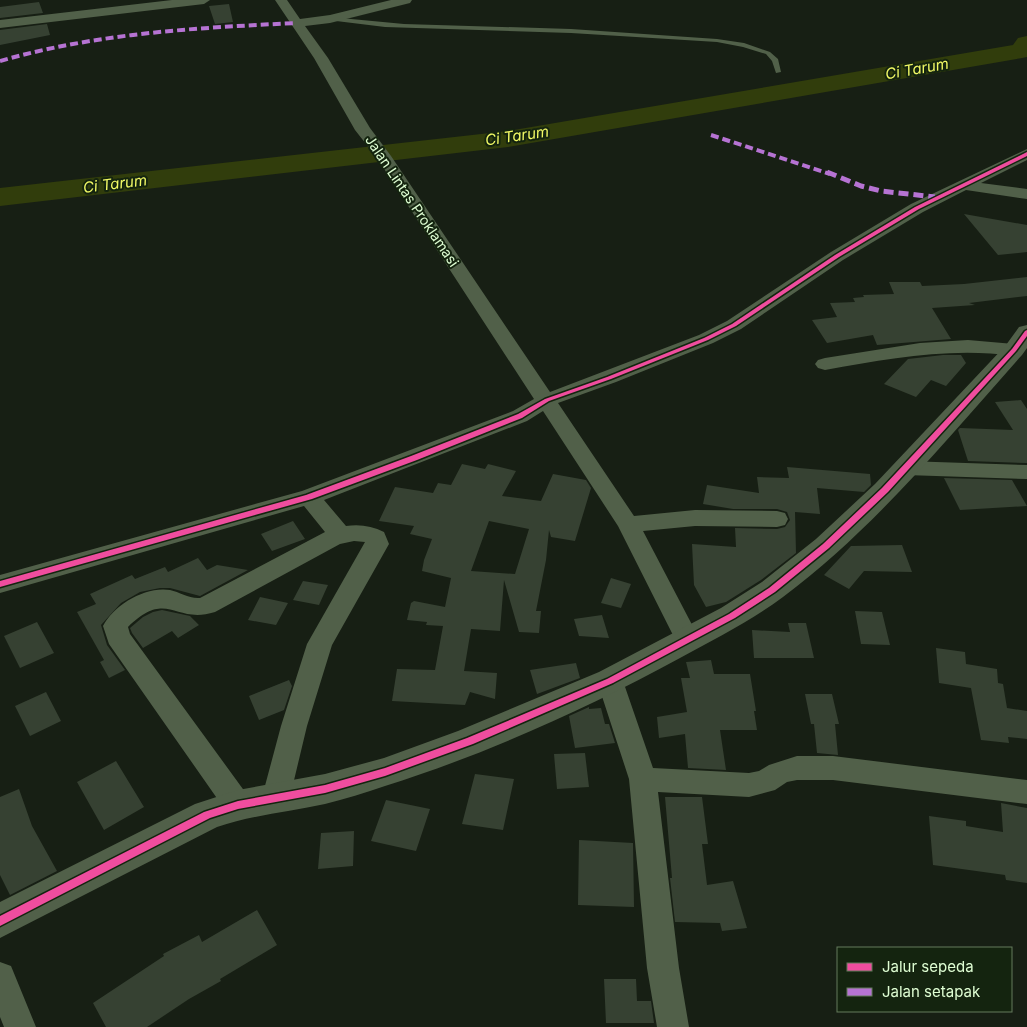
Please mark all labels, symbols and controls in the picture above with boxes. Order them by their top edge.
water label: Ci Tarum [884,54,950,83]
water label: Ci Tarum [484,122,550,149]
street label: Jalan Lintas Proklamasi [362,132,463,270]
water label: Ci Tarum [82,170,148,197]
legend [837,947,1012,1012]
text: Jalur sepeda [882,957,974,976]
text: Jalan setapak [882,982,981,1001]

